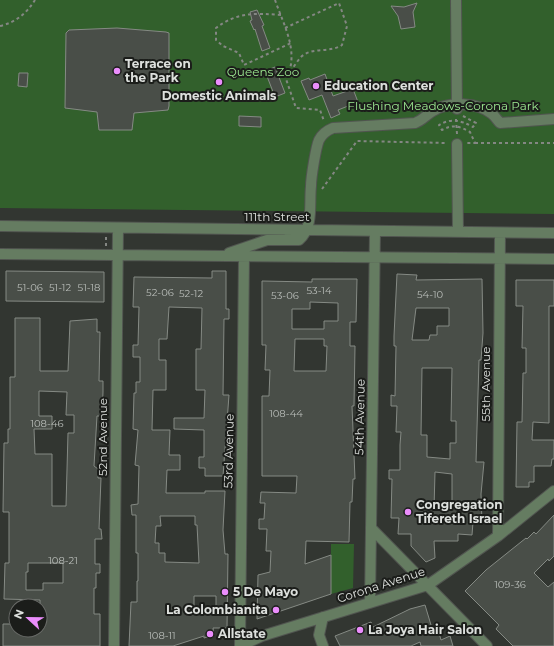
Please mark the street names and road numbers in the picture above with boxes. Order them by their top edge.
street label: 111th Street [244,209,310,224]
street label: 55th Avenue [478,347,493,421]
street label: 54th Avenue [351,379,368,455]
street label: 52nd Avenue [95,398,110,476]
street label: 53rd Avenue [220,413,237,488]
street label: Corona Avenue [335,563,427,606]

